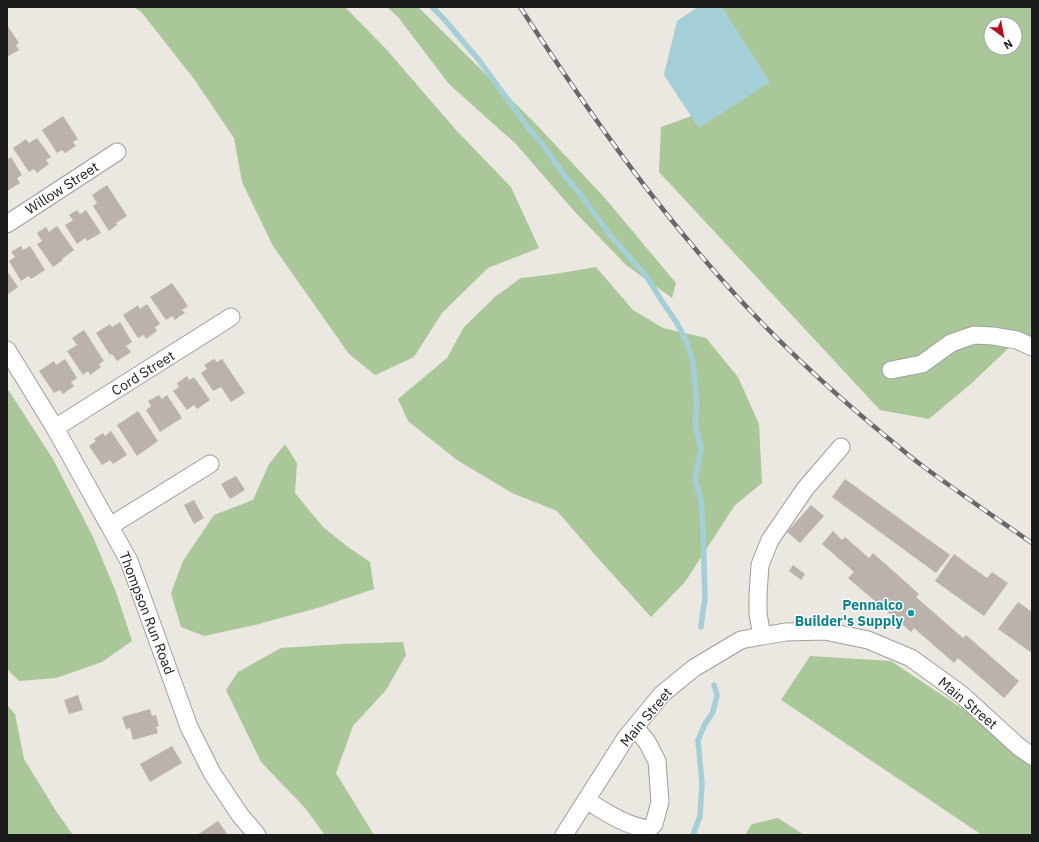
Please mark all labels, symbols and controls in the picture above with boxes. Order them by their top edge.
north arrow [983,16,1023,56]
text: N [1001,36,1015,53]
street label: Willow Street [22,158,102,218]
street label: Cord Street [108,346,178,400]
street label: Thompson Run Road [115,549,179,677]
place label: Pennalco Builder's Supply [795,596,904,630]
marker: Pennalco Builder's Supply [906,608,916,618]
street label: Main Street [935,673,1001,733]
street label: Main Street [616,684,676,750]

